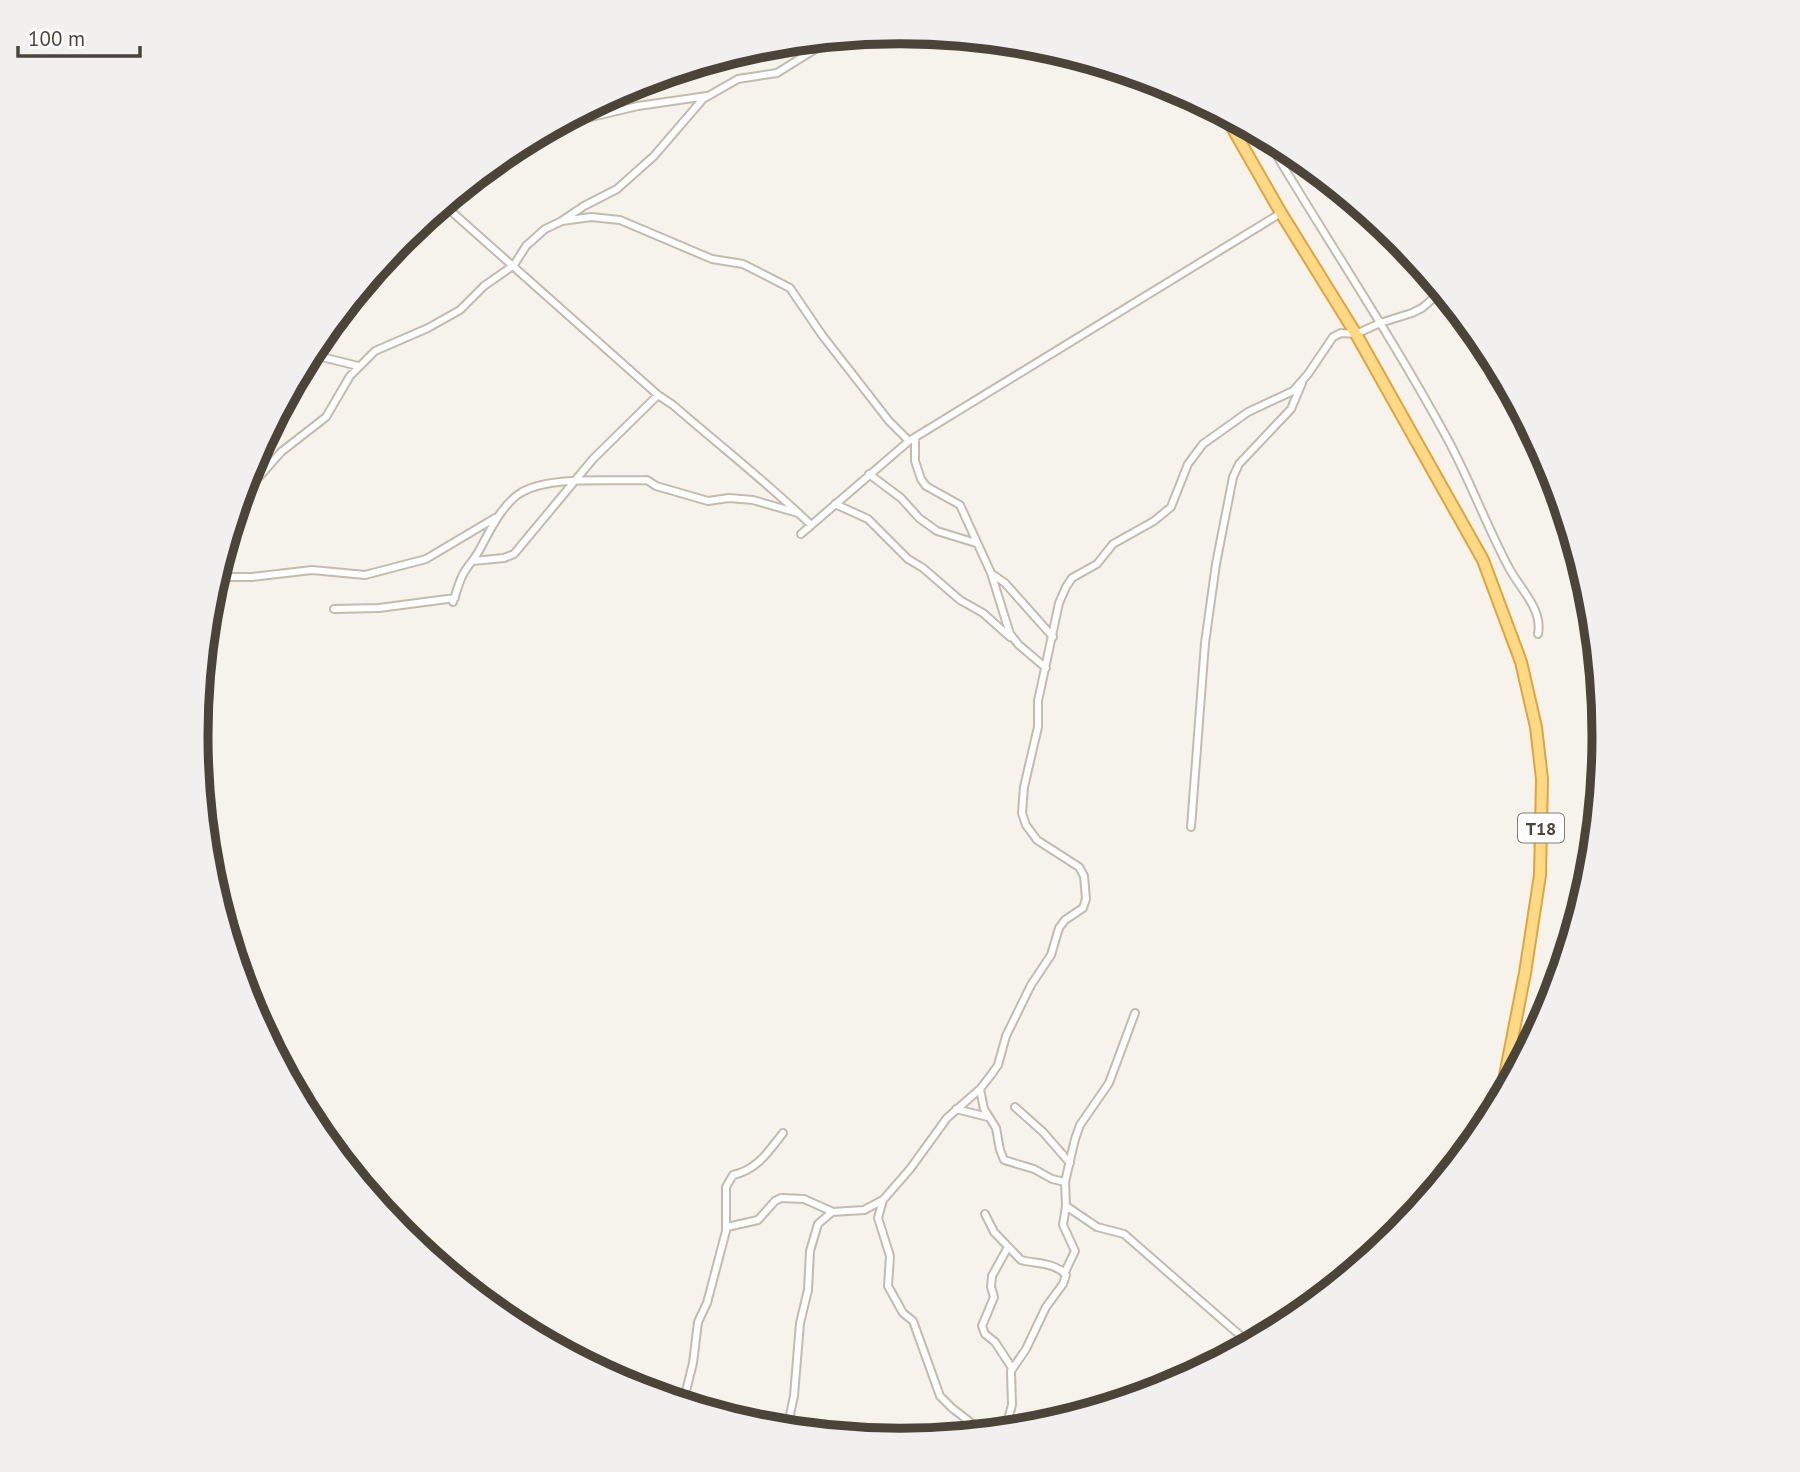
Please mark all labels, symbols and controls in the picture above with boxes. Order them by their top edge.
scale bar [18,14,140,58]
text: 100 m [28,25,85,52]
road number: T18 [1518,814,1564,842]

